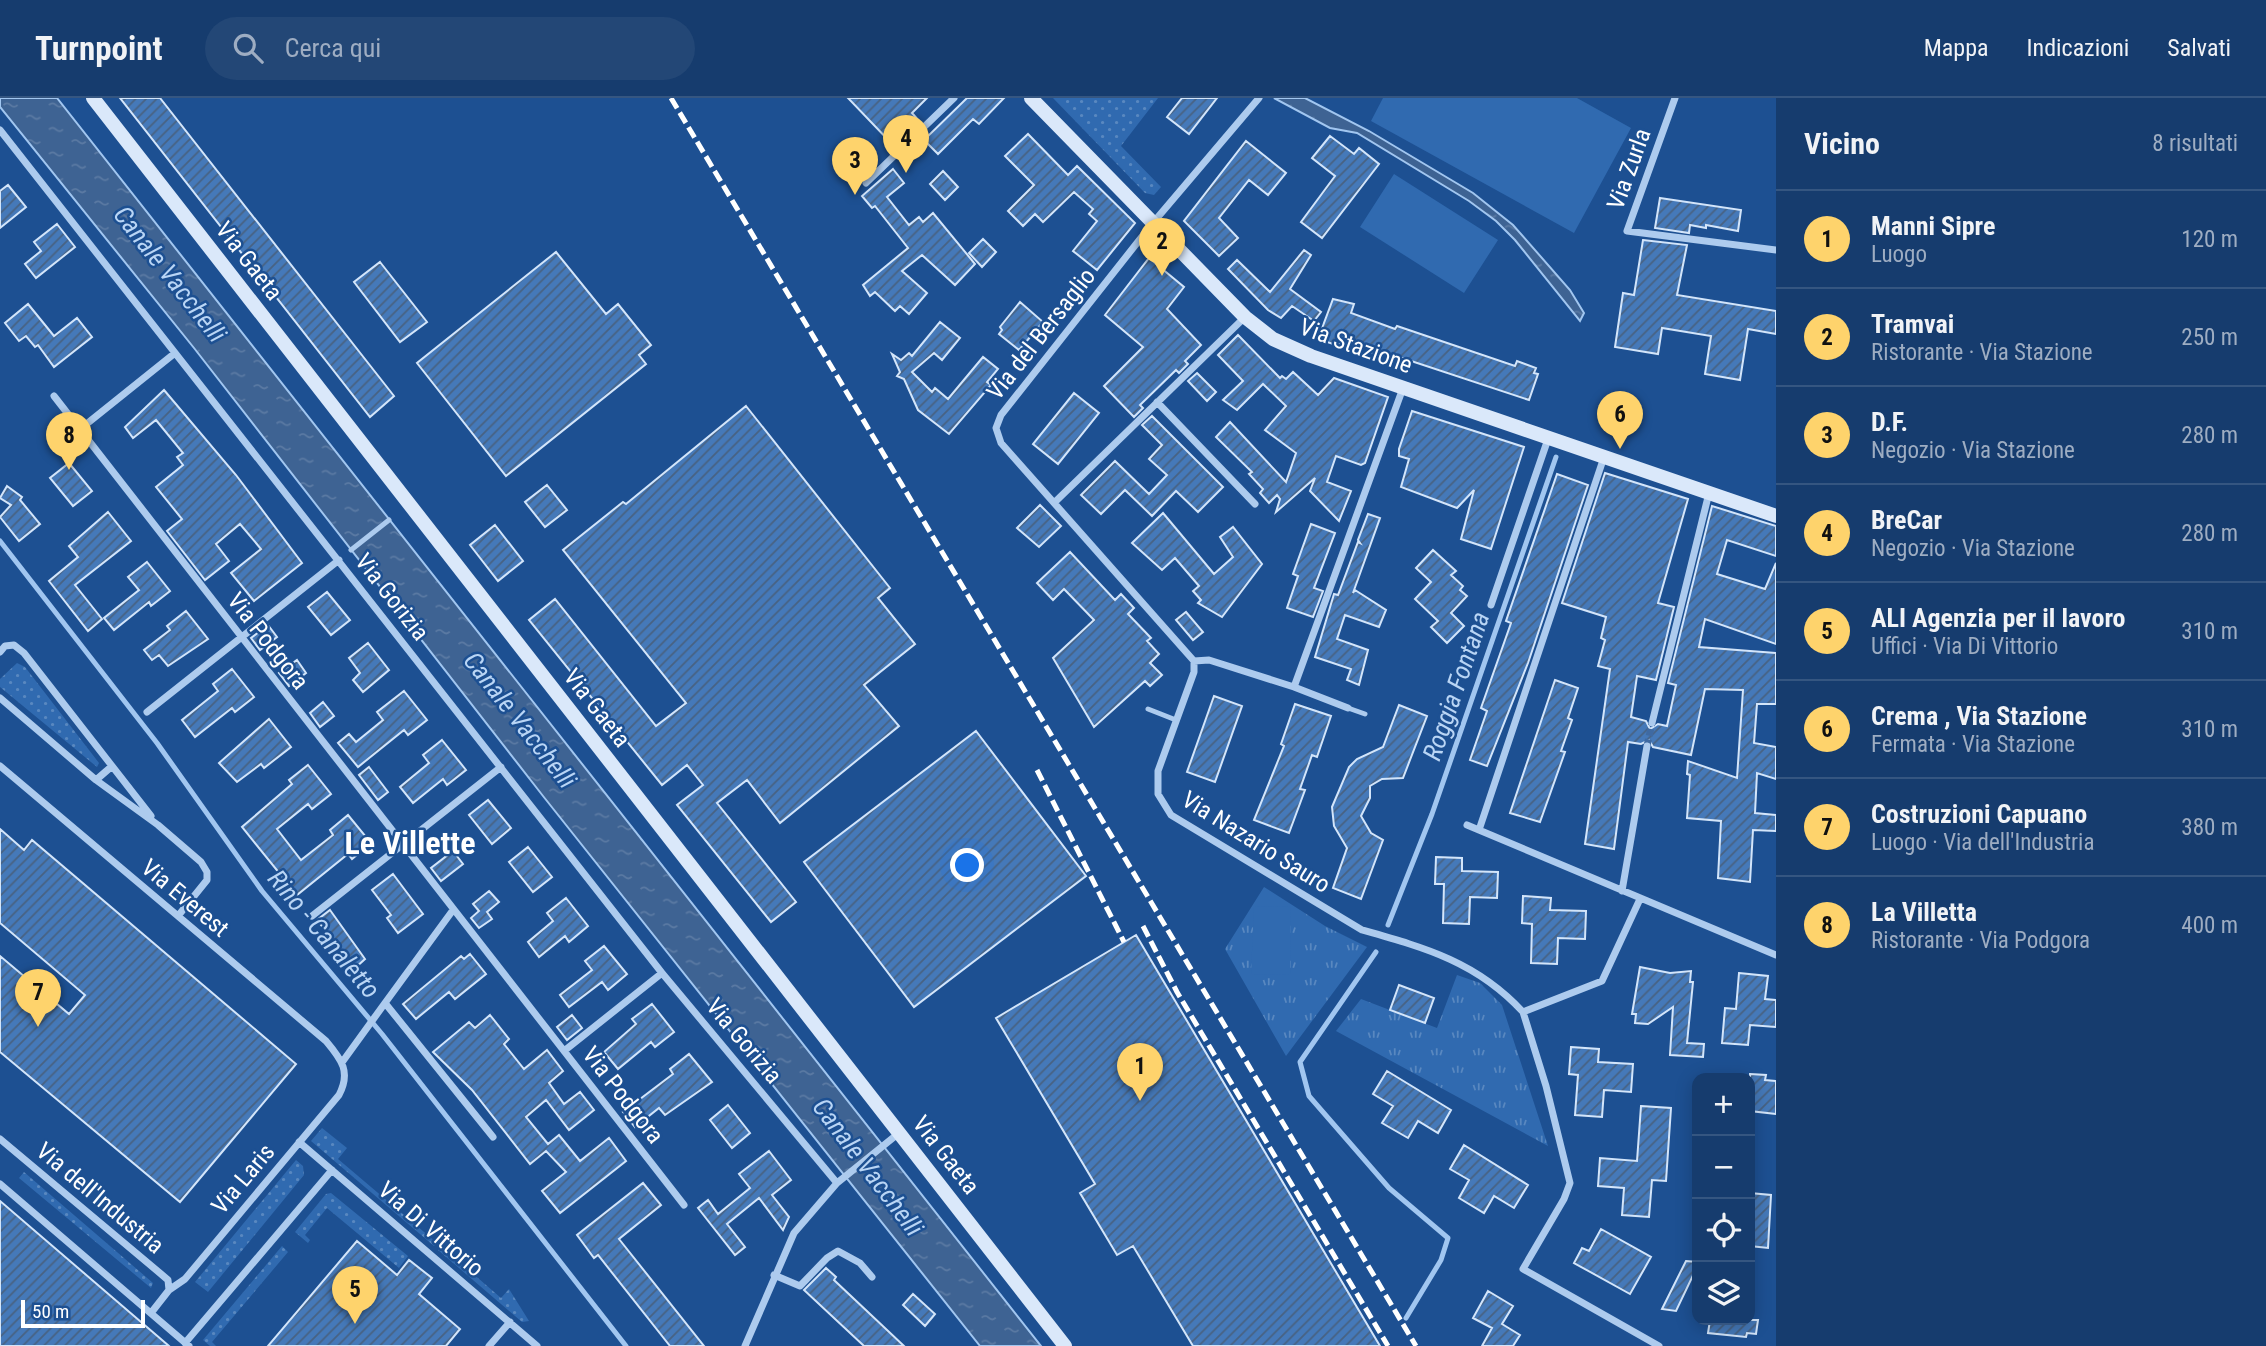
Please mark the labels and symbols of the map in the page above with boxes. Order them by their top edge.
pin: 4 [883,115,929,173]
street label: Via Zurla [1601,125,1657,213]
pin: 3 [832,137,878,195]
water label: Canale Vacchelli [108,200,233,348]
street label: Via Gaeta [210,216,288,306]
pin: 2 [1139,218,1185,276]
street label: Via del Bersaglio [981,263,1101,405]
street label: Via Stazione [1296,313,1416,379]
pin: 6 [1597,391,1643,449]
pin: 8 [46,412,92,470]
street label: Via Gorizia [349,548,435,646]
street label: Via Podgora [221,587,315,695]
water label: Roggia Fontana [1417,608,1495,764]
water label: Canale Vacchelli [458,646,583,794]
street label: Via Gaeta [558,663,636,753]
street label: Via Nazario Sauro [1177,785,1335,899]
district label: Le Villette [345,824,475,862]
your location [950,848,984,882]
street label: Via Everest [136,853,234,943]
water label: Rino - Canaletto [262,864,386,1004]
pin: 7 [15,969,61,1027]
street label: Via Gorizia [700,993,788,1089]
street label: Via Podgora [576,1041,670,1149]
pin: 1 [1117,1043,1163,1101]
water label: Canale Vacchelli [807,1092,930,1242]
street label: Via Gaeta [907,1110,985,1200]
street label: Via dell'Industria [31,1137,169,1259]
street label: Via Laris [206,1138,280,1220]
street label: Via Di Vittorio [373,1176,489,1282]
pin: 5 [332,1266,378,1324]
scale bar [21,1297,145,1329]

